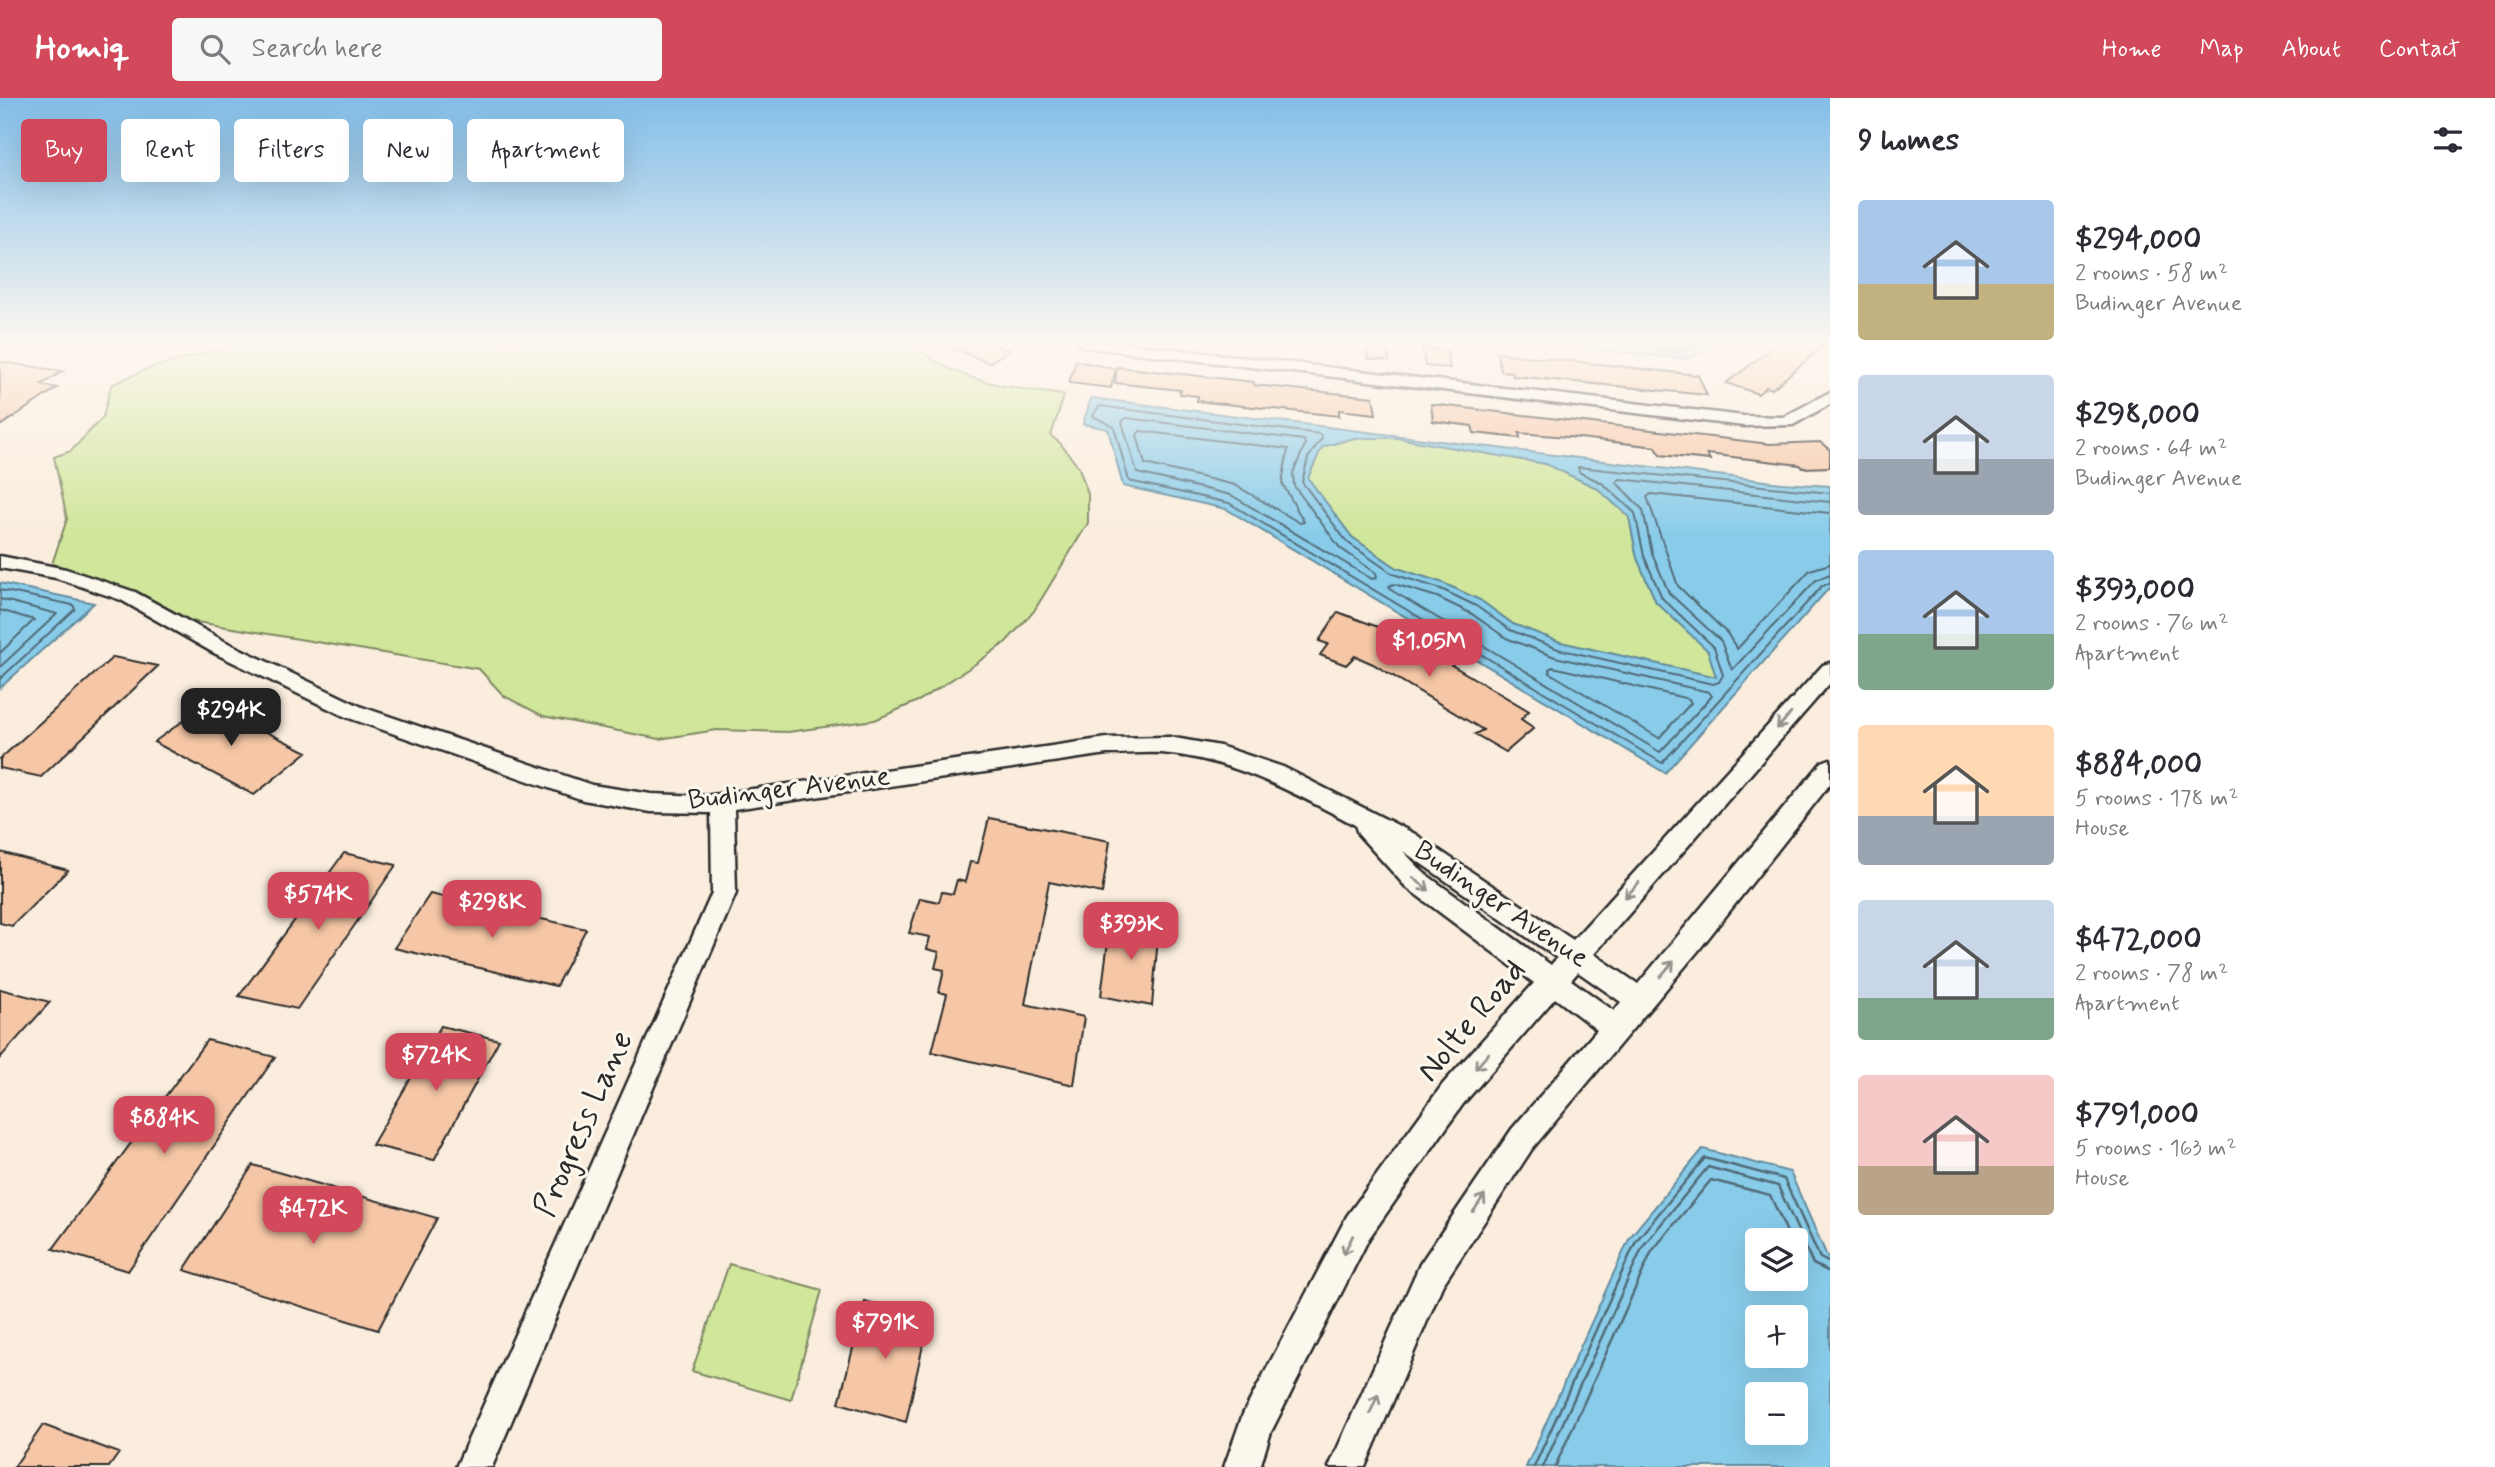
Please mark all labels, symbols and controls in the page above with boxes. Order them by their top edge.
search box [172,18,662,81]
text: Homiq [35,27,130,71]
icon: search [196,30,234,68]
text: Search here [252,32,382,66]
text: Home [2102,34,2162,65]
text: Map [2200,34,2244,65]
text: About [2282,34,2341,65]
text: Contact [2379,34,2460,65]
chip: Buy [21,119,107,182]
chip: Rent [121,119,220,182]
chip: Filters [234,119,349,182]
chip: New [363,119,453,182]
chip: Apartment [467,119,624,182]
text: 9 homes [1858,121,1959,160]
icon: filters [2429,121,2467,159]
text: $294,000 [2075,220,2201,259]
icon: home [1914,228,1998,312]
text: 2 rooms · 58 m² [2075,259,2228,289]
text: Budinger Avenue [2075,289,2242,319]
text: $298,000 [2075,395,2200,434]
icon: home [1914,403,1998,487]
text: 2 rooms · 64 m² [2075,434,2227,464]
text: Budinger Avenue [2075,464,2242,494]
text: $393,000 [2075,570,2195,609]
icon: home [1914,578,1998,662]
text: 2 rooms · 76 m² [2075,609,2228,639]
pin: $1.05M [1372,620,1486,679]
text: $1.05M [1392,627,1466,657]
text: Apartment [2075,639,2180,669]
pin: $294K [182,688,280,748]
text: $294K [197,696,265,726]
one-way arrow [1776,712,1793,729]
text: $884,000 [2075,745,2202,784]
icon: home [1914,753,1998,837]
street label: Budinger Avenue [686,758,892,820]
text: 5 rooms · 178 m² [2075,784,2238,814]
text: House [2075,814,2129,844]
street label: Budinger Avenue [1406,833,1596,977]
pin: $574K [269,872,367,932]
one-way arrow [1411,876,1429,891]
text: $574K [284,880,352,910]
pin: $298K [443,880,541,940]
one-way arrow [1624,881,1640,899]
text: $298K [458,888,526,918]
pin: $393K [1082,902,1180,962]
text: $393K [1099,910,1163,940]
text: $472,000 [2075,920,2202,959]
icon: home [1914,928,1998,1012]
street label: Nolte Road [1408,950,1536,1092]
text: 2 rooms · 78 m² [2075,959,2228,989]
one-way arrow [1659,960,1675,978]
text: Apartment [2075,989,2180,1019]
street label: Progress Lane [523,1024,645,1224]
pin: $724K [387,1034,485,1093]
text: $724K [401,1041,471,1071]
one-way arrow [1474,1052,1490,1070]
text: $791,000 [2075,1095,2199,1134]
pin: $884K [115,1096,213,1156]
icon: home [1914,1103,1998,1187]
text: $884K [130,1104,198,1134]
text: 5 rooms · 163 m² [2075,1134,2237,1164]
text: House [2075,1164,2129,1194]
pin: $472K [264,1186,362,1246]
text: $472K [279,1194,347,1224]
one-way arrow [1472,1194,1486,1214]
map controls [1745,1228,1808,1445]
button: layers [1745,1228,1808,1291]
one-way arrow [1341,1234,1355,1254]
pin: $791K [836,1302,934,1361]
button: + [1745,1305,1808,1368]
text: $791K [852,1309,918,1339]
button: − [1745,1382,1808,1445]
one-way arrow [1368,1394,1381,1416]

